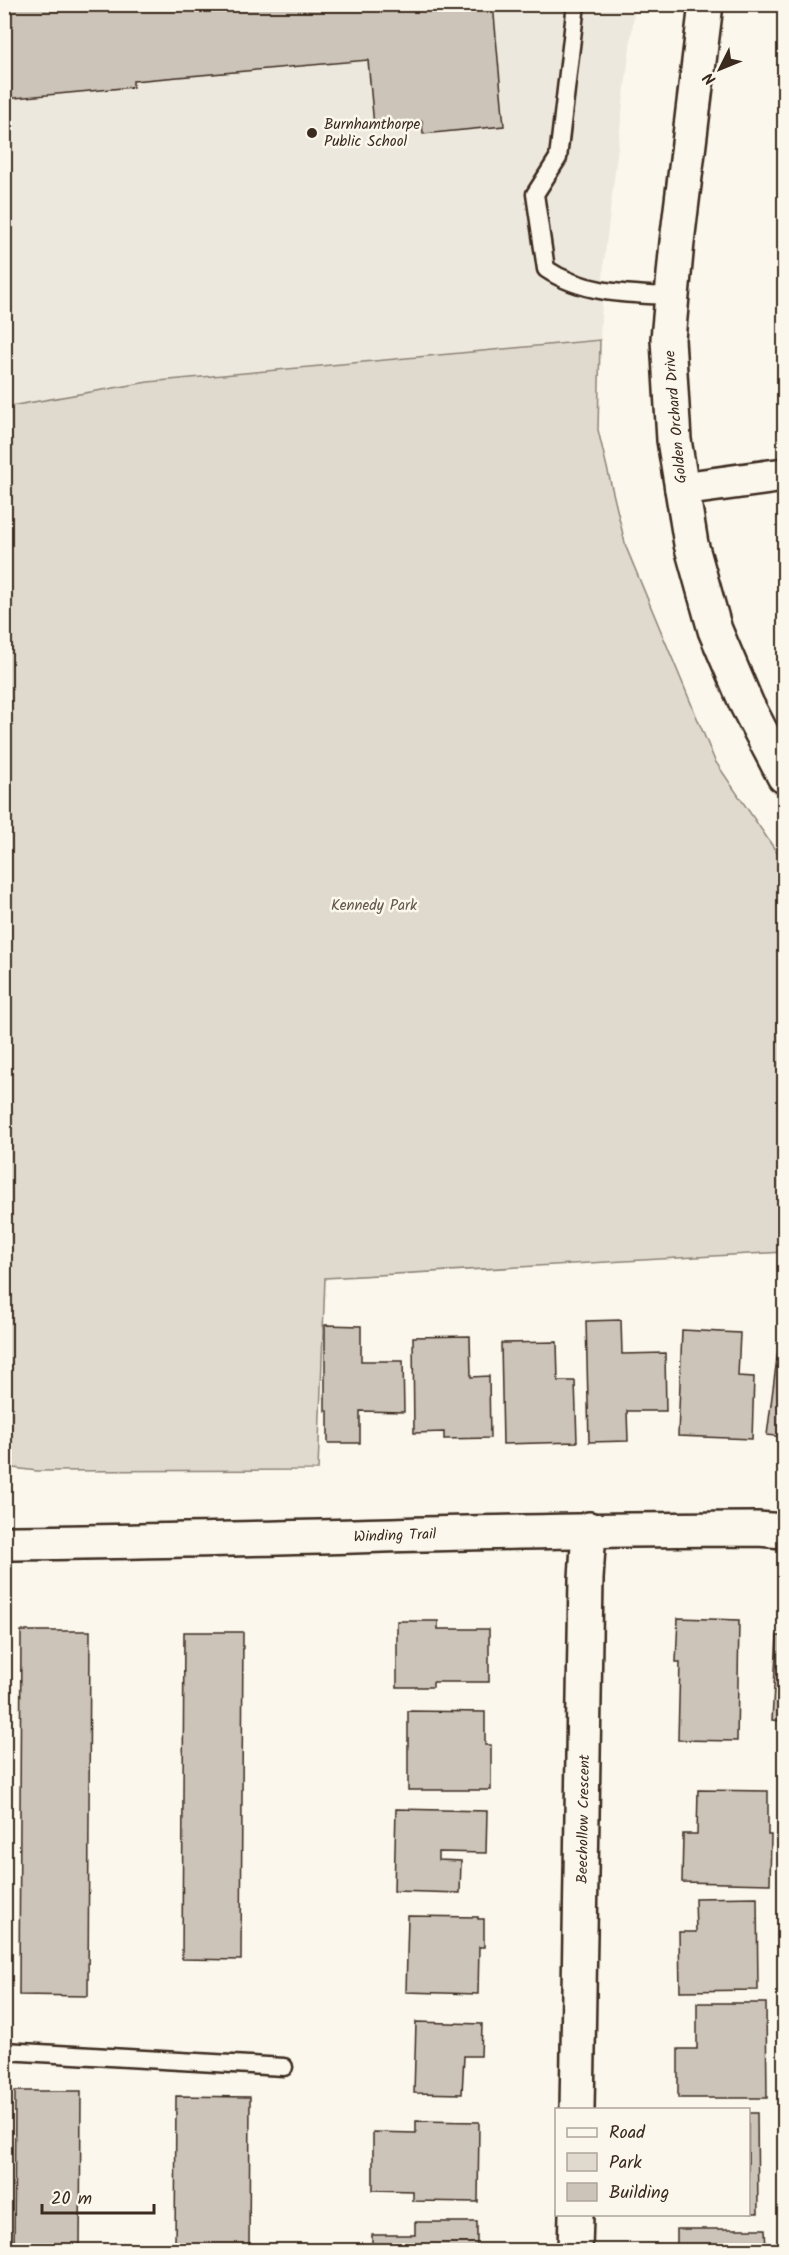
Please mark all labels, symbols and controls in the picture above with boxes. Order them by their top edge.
north arrow [690,39,750,99]
text: N [698,66,723,90]
place label: Burnhamthorpe Public School [324,113,421,154]
marker: Burnhamthorpe Public School [305,126,319,140]
street label: Golden Orchard Drive [658,349,694,484]
park label: Kennedy Park [331,894,418,918]
street label: Winding Trail [353,1523,437,1549]
street label: Beechollow Crescent [571,1754,597,1884]
legend [555,2108,750,2216]
text: Road [609,2119,646,2148]
text: Park [609,2149,642,2178]
scale bar [42,2177,154,2215]
text: Building [609,2179,669,2208]
text: 20 m [51,2185,92,2214]

